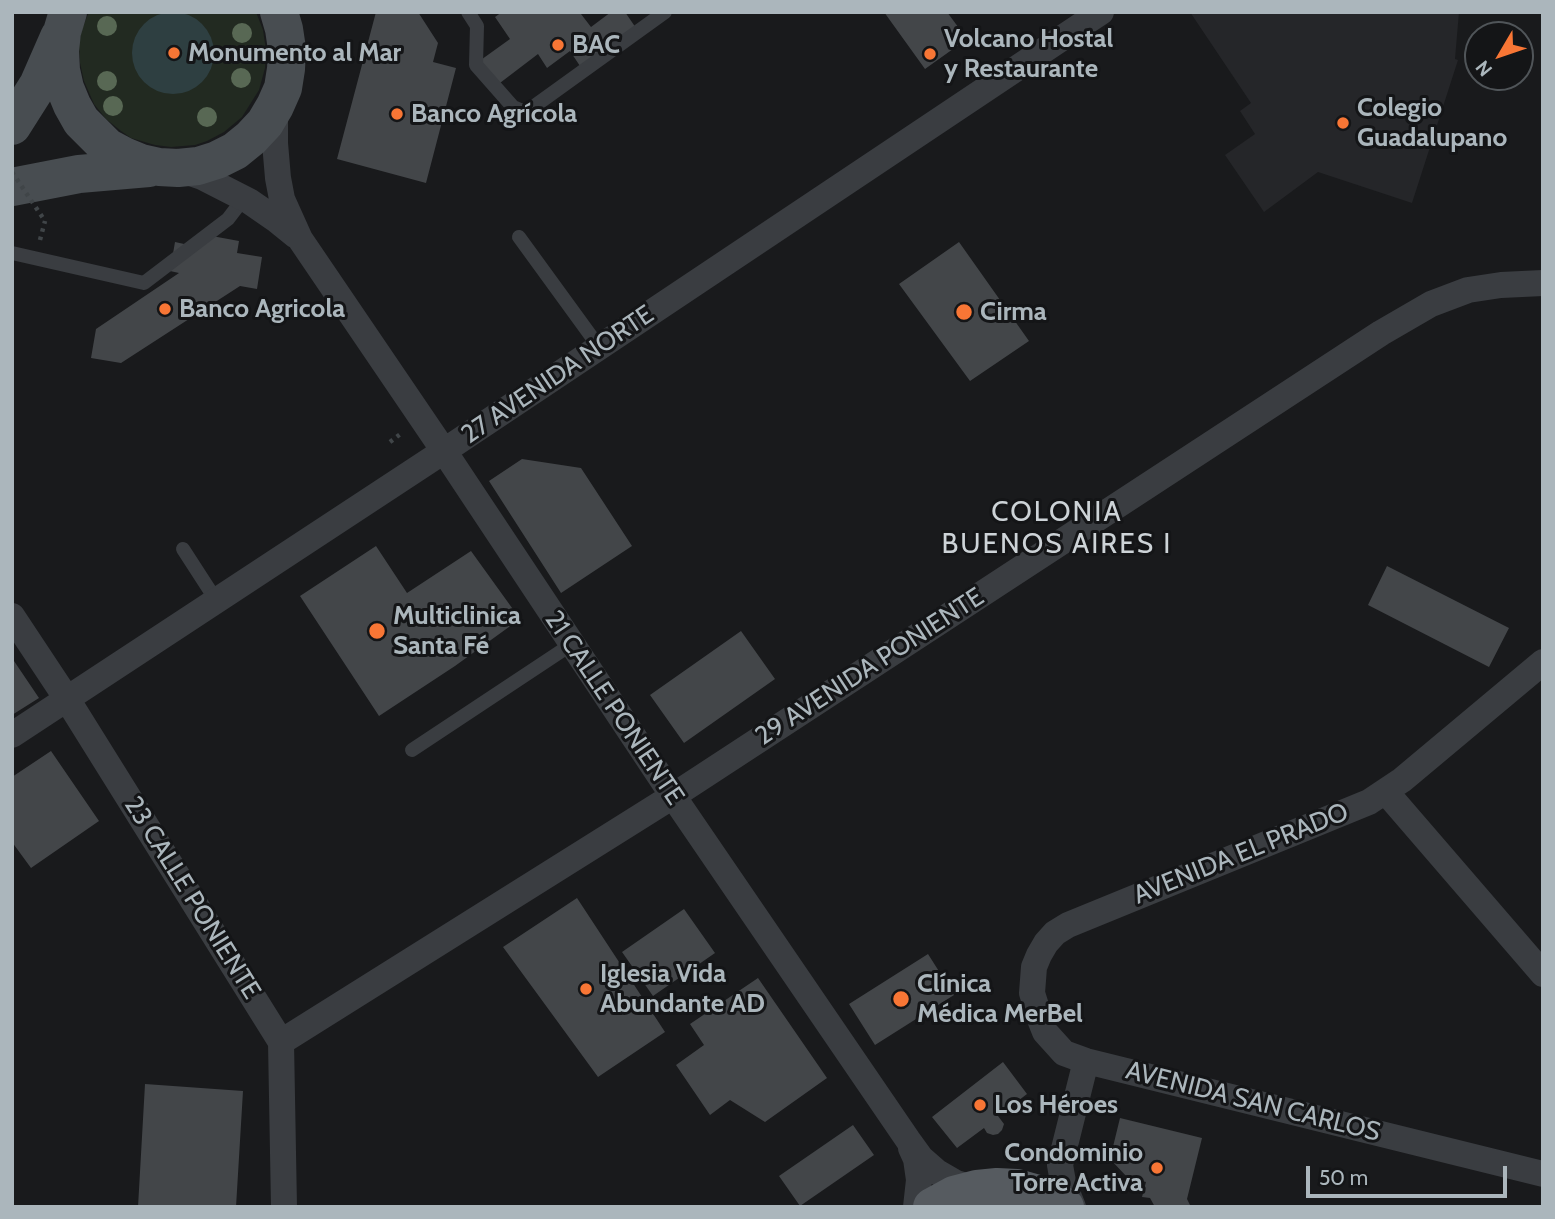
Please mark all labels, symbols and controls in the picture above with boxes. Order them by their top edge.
north arrow [1464,21,1534,91]
place label: Volcano Hostal y Restaurante [944,23,1113,84]
place label: BAC [572,29,620,61]
place label: Monumento al Mar [188,37,401,69]
marker: BAC [550,37,566,53]
marker: Monumento al Mar [166,45,182,61]
marker: Volcano Hostal y Restaurante [922,46,938,62]
text: N [1471,56,1497,81]
place label: Colegio Guadalupano [1357,92,1507,154]
place label: Banco Agrícola [411,98,577,130]
marker: Banco Agrícola [389,106,405,122]
marker: Colegio Guadalupano [1335,115,1351,131]
place label: Banco Agricola [179,293,345,325]
place label: Cirma [980,296,1047,328]
street label: 27 AVENIDA NORTE [456,299,660,451]
marker: Banco Agricola [157,301,173,317]
marker: Cirma [954,302,974,322]
district label: COLONIA BUENOS AIRES I [943,496,1171,562]
street label: 29 AVENIDA PONIENTE [750,582,990,752]
place label: Multiclinica Santa Fé [393,600,521,662]
street label: 21 CALLE PONIENTE [538,605,690,811]
marker: Multiclinica Santa Fé [367,621,387,641]
street label: 23 CALLE PONIENTE [117,791,267,1005]
street label: AVENIDA EL PRADO [1129,797,1353,911]
place label: Iglesia Vida Abundante AD [600,958,765,1020]
place label: Clínica Médica MerBel [917,968,1083,1030]
marker: Iglesia Vida Abundante AD [578,981,594,997]
marker: Clínica Médica MerBel [891,989,911,1009]
street label: AVENIDA SAN CARLOS [1123,1055,1383,1149]
place label: Los Héroes [994,1089,1118,1121]
marker: Los Héroes [972,1097,988,1113]
place label: Condominio Torre Activa [1004,1137,1143,1198]
scale bar [1310,1152,1511,1196]
marker: Condominio Torre Activa [1149,1160,1165,1176]
text: 50 m [1319,1165,1368,1190]

